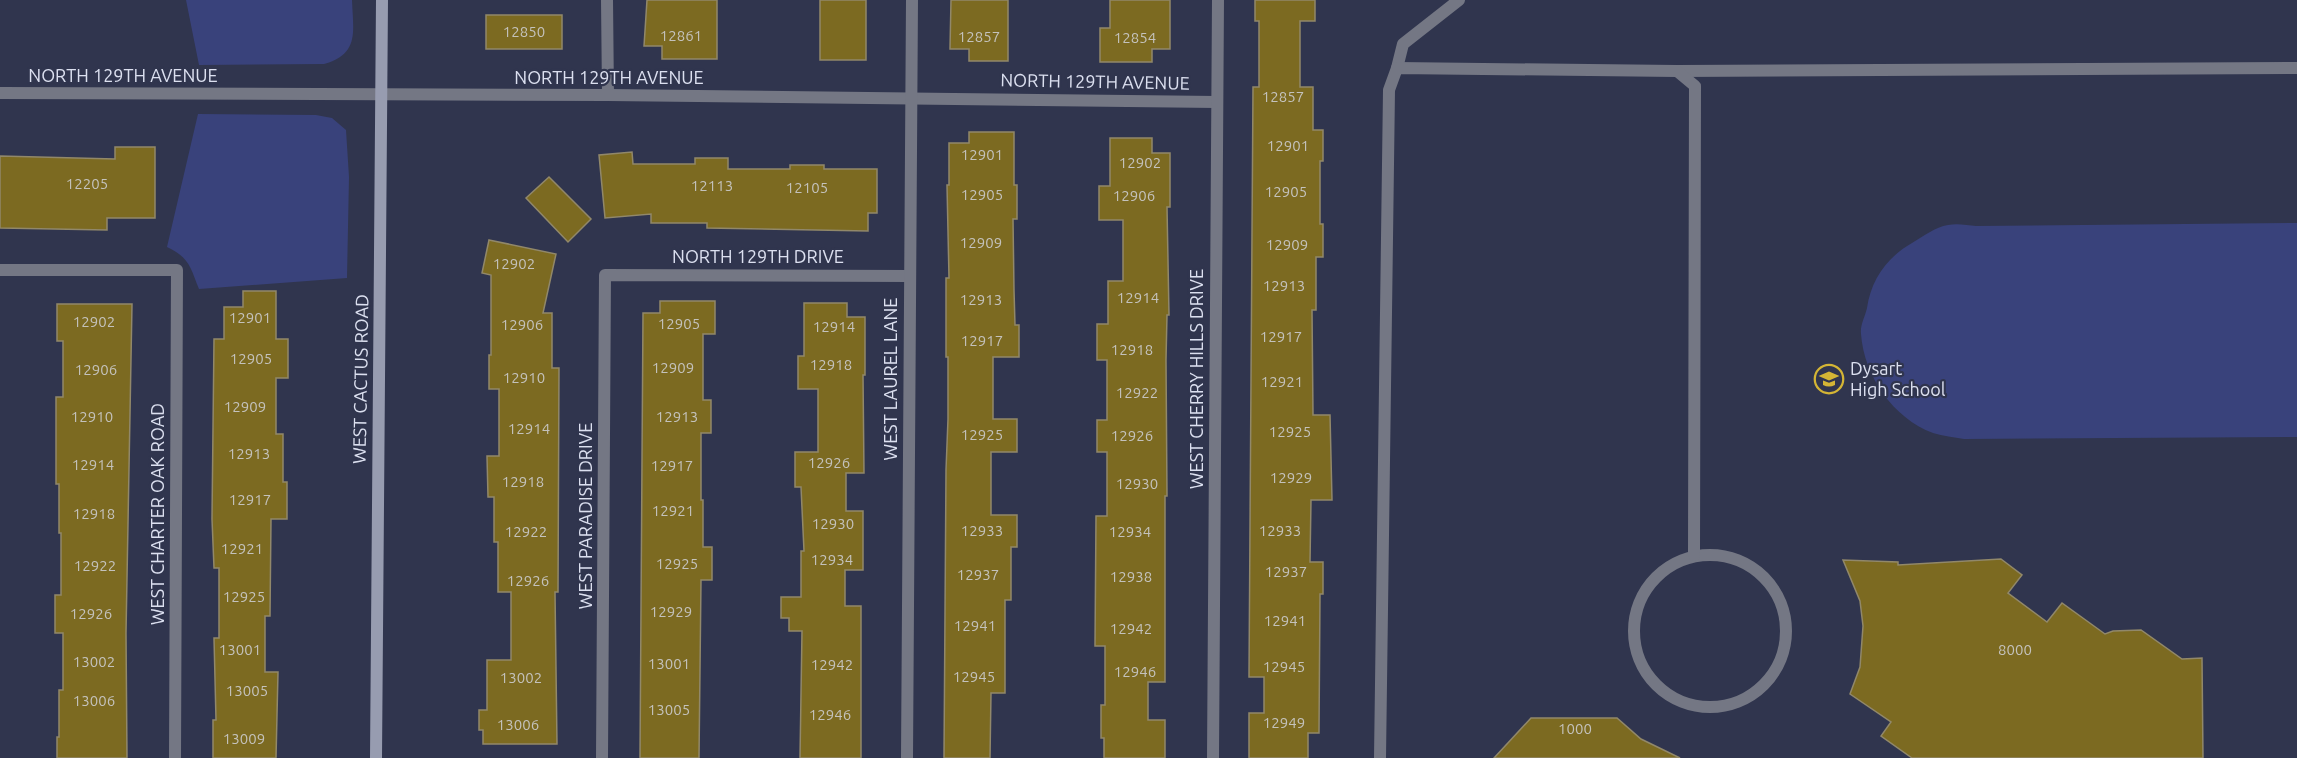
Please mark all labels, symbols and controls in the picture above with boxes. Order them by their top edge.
house number: 12850 [503,23,545,40]
house number: 12861 [660,27,702,44]
house number: 12857 [958,28,1000,45]
house number: 12854 [1114,29,1156,46]
street label: NORTH 129TH AVENUE [28,65,218,85]
street label: NORTH 129TH AVENUE [514,67,704,87]
street label: NORTH 129TH AVENUE [1000,69,1190,93]
house number: 12857 [1262,88,1304,105]
house number: 12901 [1267,137,1309,154]
house number: 12901 [961,146,1003,163]
house number: 12902 [1119,154,1161,171]
house number: 12205 [66,175,108,192]
house number: 12113 [691,177,733,194]
house number: 12105 [786,179,828,196]
house number: 12905 [1265,183,1307,200]
house number: 12905 [961,186,1003,203]
house number: 12906 [1113,187,1155,204]
house number: 12909 [960,234,1002,251]
house number: 12909 [1266,236,1308,253]
street label: NORTH 129TH DRIVE [672,246,844,266]
house number: 12902 [493,255,535,272]
street label: WEST CHERRY HILLS DRIVE [1186,269,1206,489]
house number: 12913 [1263,277,1305,294]
house number: 12914 [1117,289,1159,306]
house number: 12913 [960,291,1002,308]
street label: WEST CACTUS ROAD [349,294,371,464]
street label: WEST LAUREL LANE [880,298,900,460]
house number: 12901 [229,309,271,326]
house number: 12902 [73,313,115,330]
house number: 12905 [658,315,700,332]
house number: 12906 [501,316,543,333]
house number: 12914 [813,318,855,335]
house number: 12917 [1260,328,1302,345]
house number: 12917 [961,332,1003,349]
house number: 12918 [1111,341,1153,358]
house number: 12905 [230,350,272,367]
house number: 12918 [810,356,852,373]
place label: Dysart High School [1850,358,1946,399]
house number: 12909 [652,359,694,376]
house number: 12906 [75,361,117,378]
school or university icon: Dysart High School [1813,363,1845,395]
house number: 12910 [503,369,545,386]
house number: 12921 [1261,373,1303,390]
house number: 12922 [1116,384,1158,401]
house number: 12909 [224,398,266,415]
street label: WEST CHARTER OAK ROAD [147,403,167,625]
house number: 12910 [71,408,113,425]
house number: 12913 [656,408,698,425]
house number: 12914 [508,420,550,437]
street label: WEST PARADISE DRIVE [575,423,595,609]
house number: 12925 [1269,423,1311,440]
house number: 12925 [961,426,1003,443]
house number: 12926 [1111,427,1153,444]
house number: 12913 [228,445,270,462]
house number: 12926 [808,454,850,471]
house number: 12914 [72,456,114,473]
house number: 12917 [651,457,693,474]
house number: 12929 [1270,469,1312,486]
house number: 12918 [502,473,544,490]
house number: 12930 [1116,475,1158,492]
house number: 12917 [229,491,271,508]
house number: 12921 [652,502,694,519]
house number: 12918 [73,505,115,522]
house number: 12930 [812,515,854,532]
house number: 12933 [961,522,1003,539]
house number: 12933 [1259,522,1301,539]
house number: 12922 [505,523,547,540]
house number: 12934 [1109,523,1151,540]
house number: 12921 [221,540,263,557]
house number: 12934 [811,551,853,568]
house number: 12925 [656,555,698,572]
house number: 12922 [74,557,116,574]
house number: 12937 [1265,563,1307,580]
house number: 12937 [957,566,999,583]
house number: 12938 [1110,568,1152,585]
house number: 12926 [507,572,549,589]
house number: 12925 [223,588,265,605]
house number: 12929 [650,603,692,620]
house number: 12926 [70,605,112,622]
house number: 12941 [1264,612,1306,629]
house number: 12941 [954,617,996,634]
house number: 12942 [1110,620,1152,637]
house number: 13001 [219,641,261,658]
house number: 8000 [1998,641,2032,658]
house number: 13002 [73,653,115,670]
house number: 13001 [648,655,690,672]
house number: 12942 [811,656,853,673]
house number: 12945 [1263,658,1305,675]
house number: 12946 [1114,663,1156,680]
house number: 12945 [953,668,995,685]
house number: 13002 [500,669,542,686]
house number: 13005 [226,682,268,699]
house number: 13006 [73,692,115,709]
house number: 13005 [648,701,690,718]
house number: 12946 [809,706,851,723]
house number: 12949 [1263,714,1305,731]
house number: 13006 [497,716,539,733]
house number: 1000 [1558,720,1592,737]
house number: 13009 [223,730,265,747]

